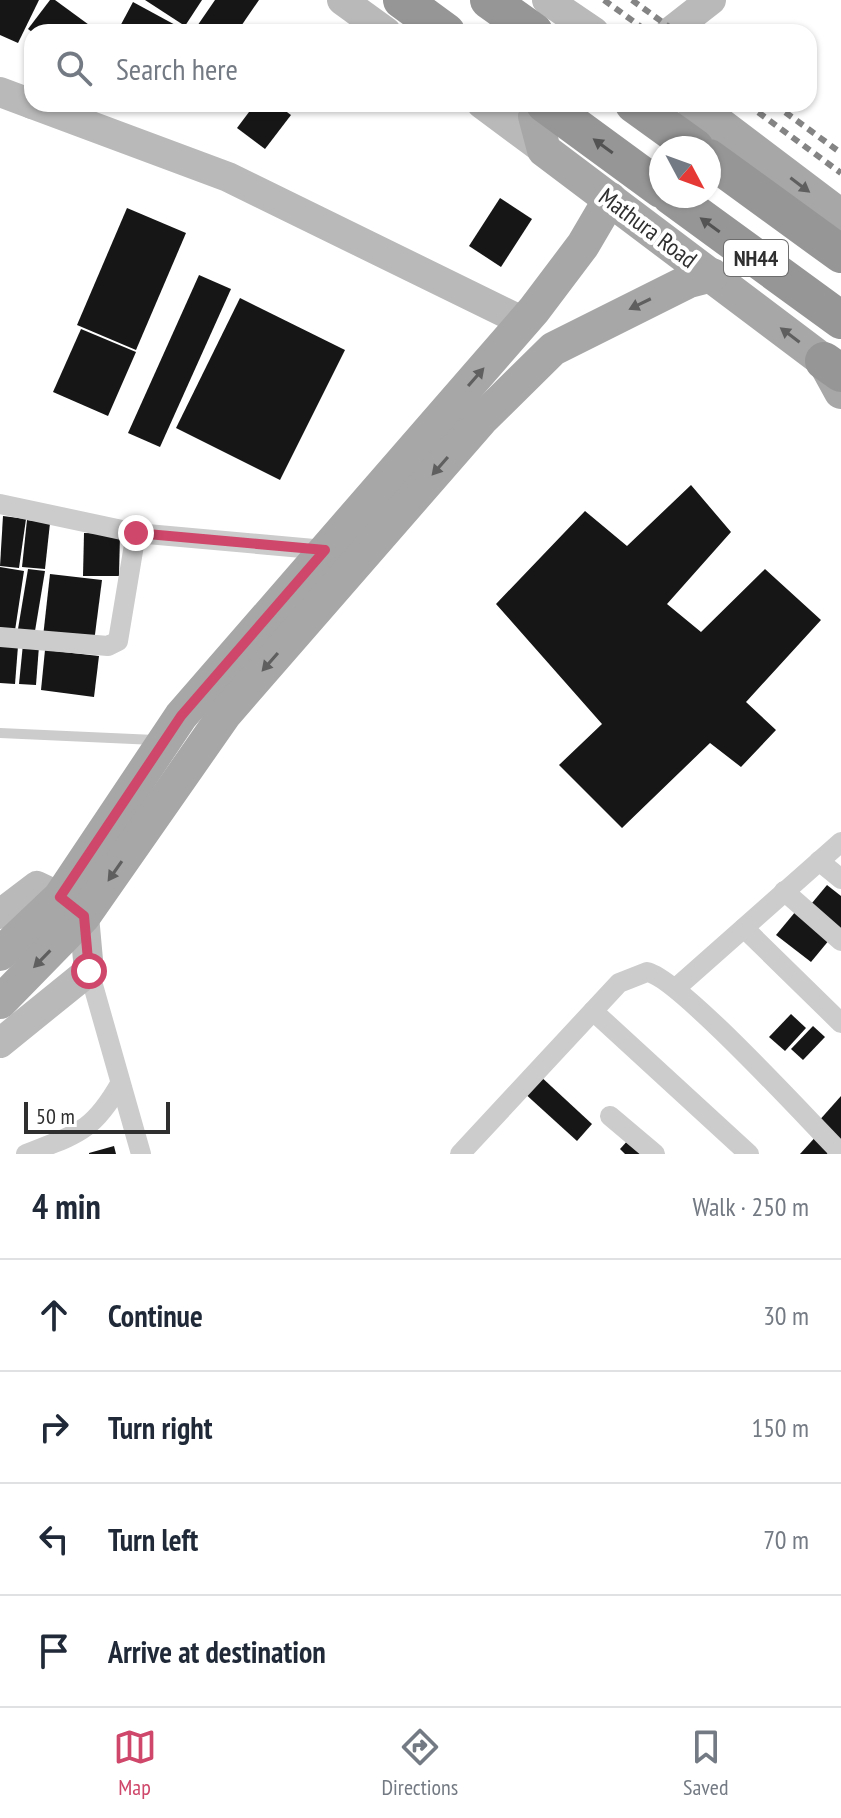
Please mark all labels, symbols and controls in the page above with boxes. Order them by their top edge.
search box [24,24,817,112]
icon: search [52,46,96,90]
text: Search here [116,49,238,88]
north arrow [649,136,721,208]
one-way arrow [592,139,613,155]
one-way arrow [789,177,811,193]
street label: Mathura Road [593,181,703,275]
one-way arrow [700,217,721,233]
road number: NH44 [724,240,788,276]
one-way arrow [628,297,651,311]
one-way arrow [780,328,800,344]
one-way arrow [467,367,484,387]
one-way arrow [432,456,450,476]
route end [118,515,154,551]
one-way arrow [262,652,279,672]
one-way arrow [108,861,124,882]
one-way arrow [33,949,52,968]
route start [71,953,107,989]
scale bar [24,1098,170,1134]
text: 50 m [36,1102,75,1130]
text: 4 min [32,1184,101,1228]
text: Walk · 250 m [692,1190,809,1223]
icon: ahead [32,1293,76,1337]
text: Continue [108,1296,203,1335]
text: 30 m [763,1299,809,1332]
icon: right [32,1405,76,1449]
text: Turn right [108,1408,212,1447]
text: 150 m [751,1411,809,1444]
icon: left [32,1517,76,1561]
text: Turn left [108,1520,198,1559]
text: 70 m [763,1523,809,1556]
icon: arrive [32,1629,76,1673]
text: Arrive at destination [108,1632,326,1671]
tab: Map [113,1725,157,1801]
tab: Directions [382,1725,458,1801]
tab: Saved [683,1725,728,1801]

